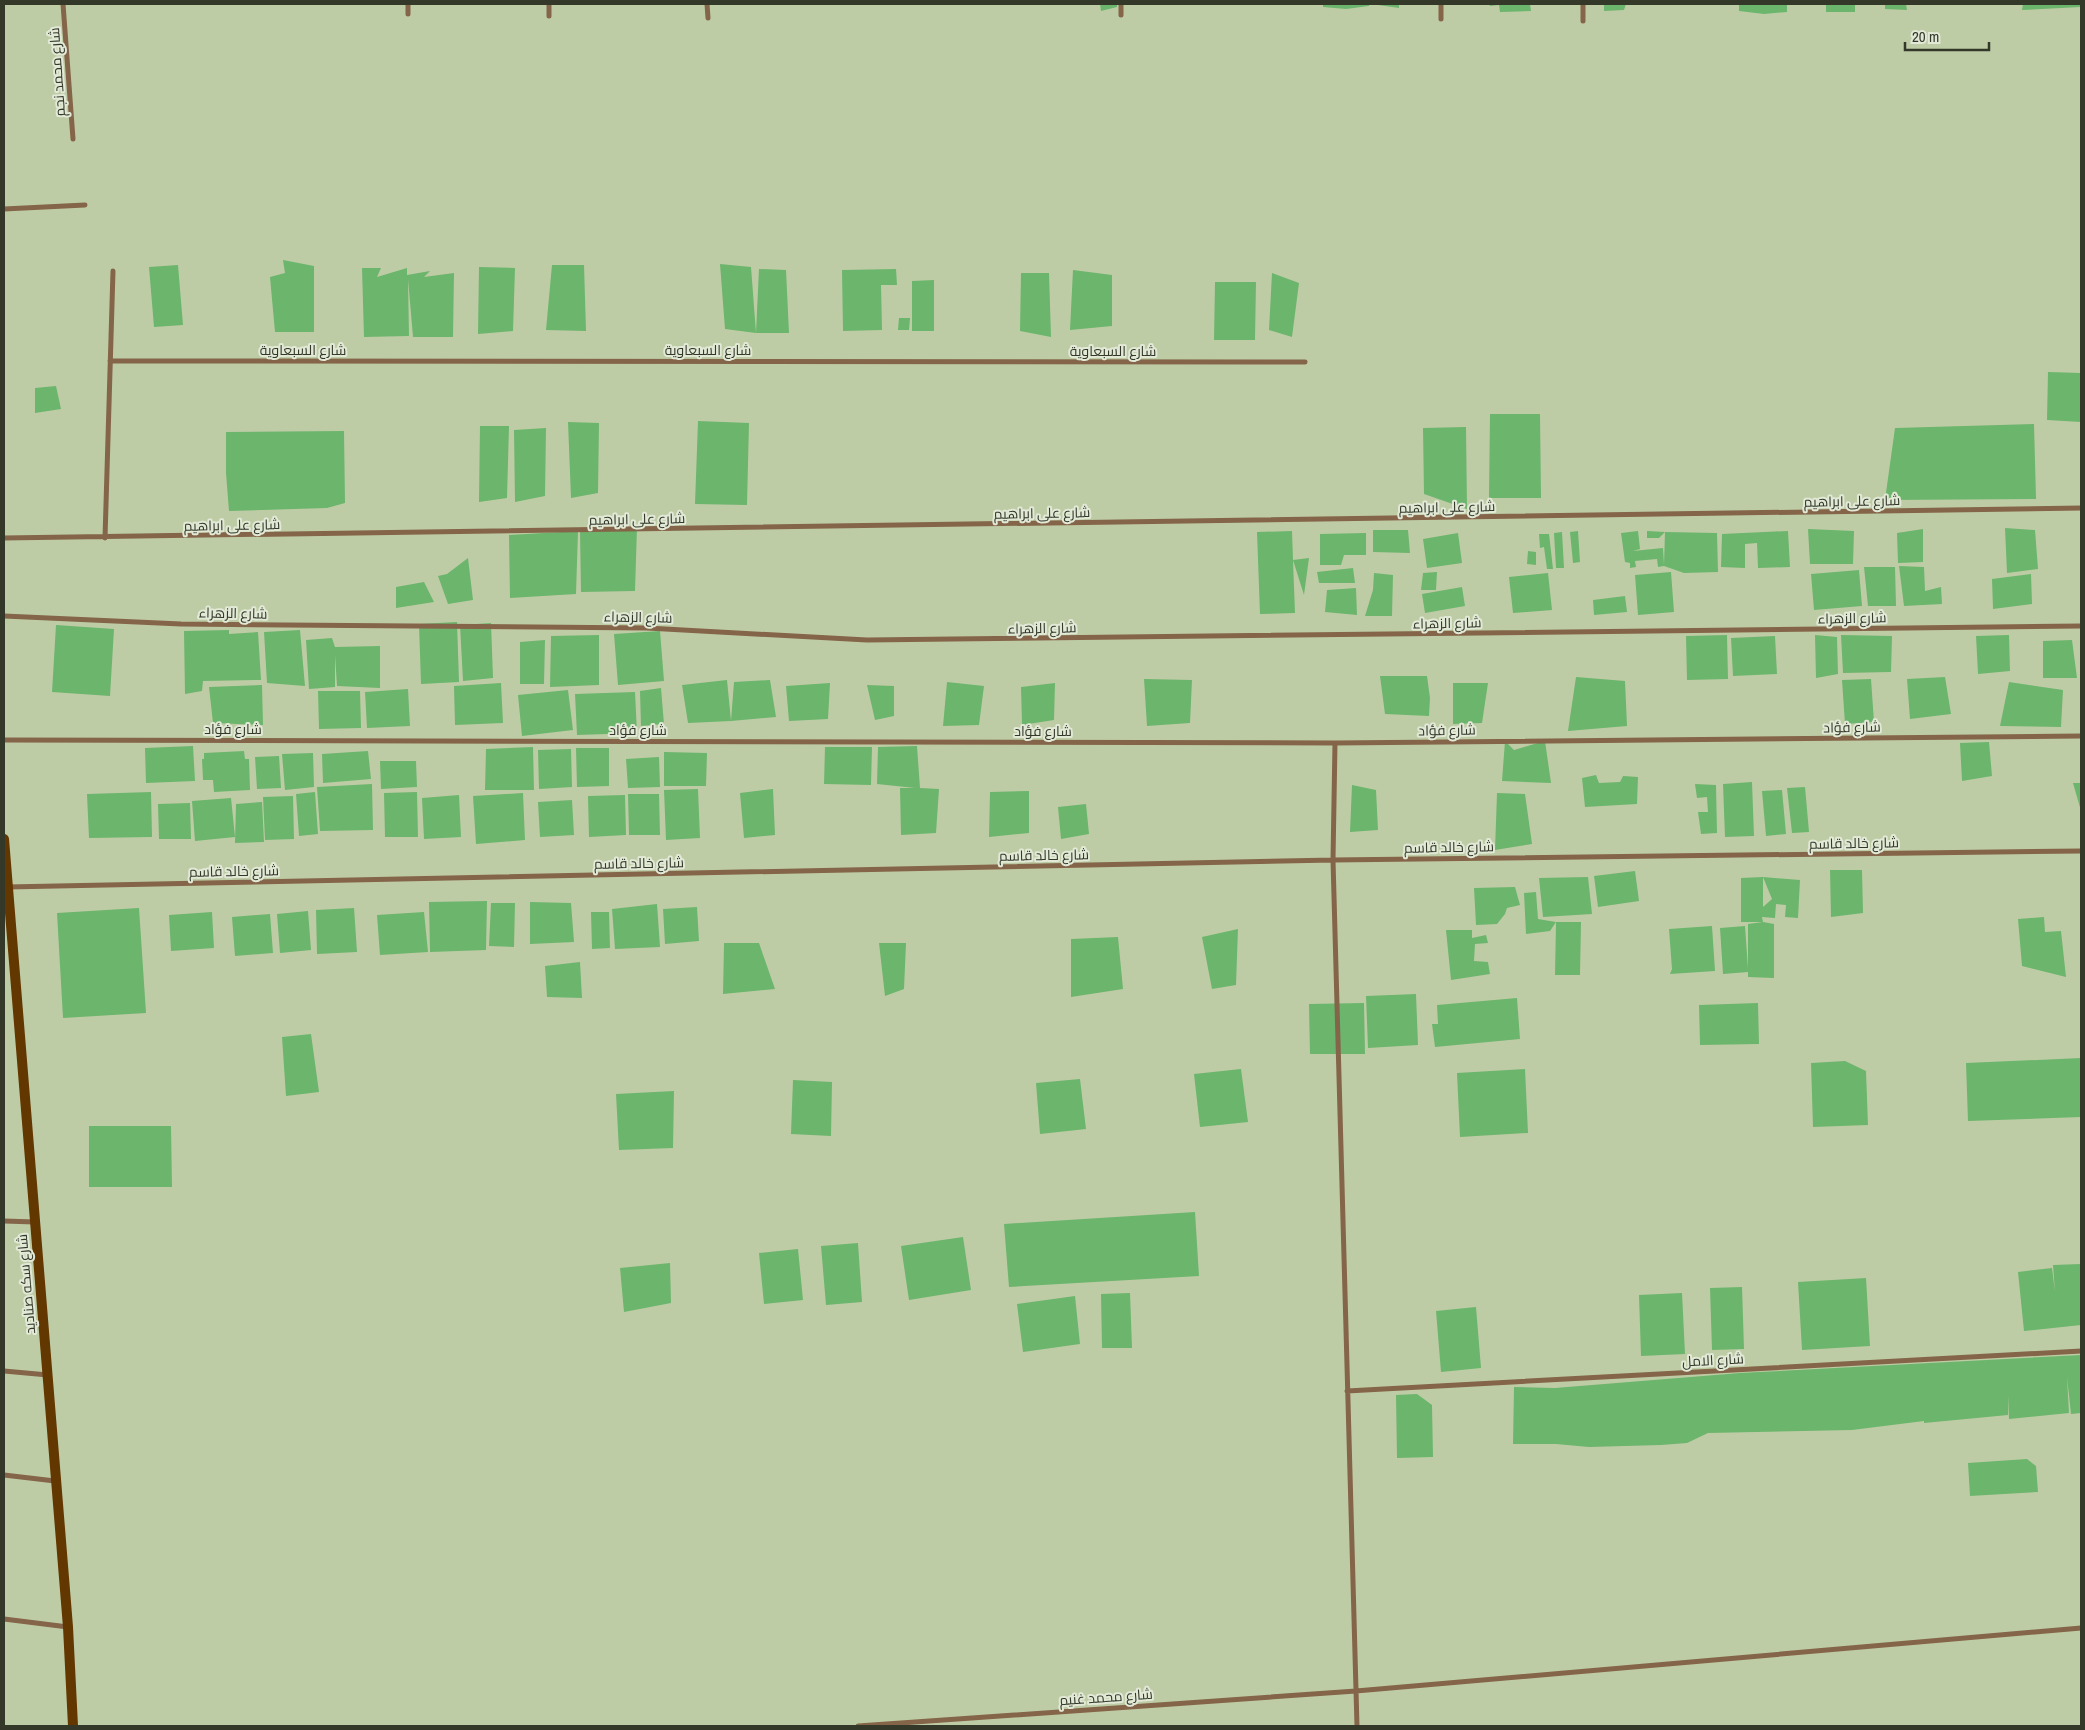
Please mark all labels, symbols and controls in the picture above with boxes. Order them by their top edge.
scale bar [1905,20,1989,52]
text: 20 m [1912,26,1939,47]
street label: شارع محمد نجم [45,27,70,117]
street label: شارع السبعاوية [260,341,346,359]
street label: شارع السبعاوية [665,341,751,359]
street label: شارع السبعاوية [1070,342,1156,360]
street label: شارع على ابراهيم [1804,491,1900,512]
street label: شارع على ابراهيم [1399,497,1495,518]
street label: شارع على ابراهيم [994,503,1090,524]
street label: شارع على ابراهيم [589,509,685,530]
street label: شارع على ابراهيم [184,515,280,536]
street label: شارع الزهراء [198,603,268,623]
street label: شارع الزهراء [603,607,673,627]
street label: شارع الزهراء [1817,608,1887,628]
street label: شارع الزهراء [1412,613,1482,633]
street label: شارع الزهراء [1007,618,1077,638]
street label: شارع فؤاد [1823,718,1881,736]
street label: شارع فؤاد [204,720,262,738]
street label: شارع فؤاد [609,721,667,739]
street label: شارع فؤاد [1418,721,1476,739]
street label: شارع فؤاد [1014,722,1072,740]
street label: شارع خالد قاسم [1809,833,1899,854]
street label: شارع خالد قاسم [1404,837,1494,858]
street label: شارع خالد قاسم [999,845,1089,866]
street label: شارع خالد قاسم [594,853,684,874]
street label: شارع خالد قاسم [189,861,279,882]
street label: شارع سكه صناديد [13,1233,39,1335]
street label: شارع الامل [1682,1349,1744,1371]
street label: شارع محمد غنيم [1059,1685,1153,1710]

